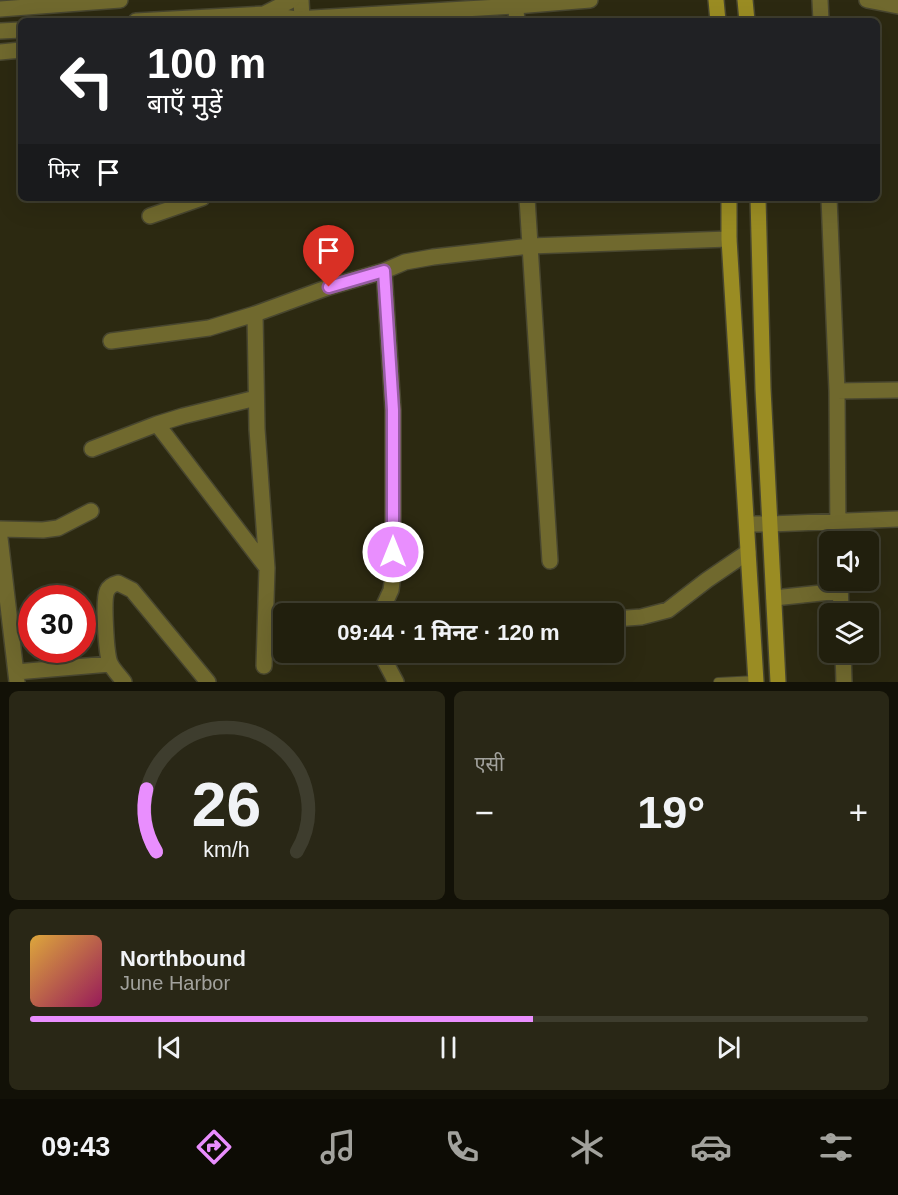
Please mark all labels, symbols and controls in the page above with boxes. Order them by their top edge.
text: 100 m [147,40,266,87]
icon: left [48,42,126,120]
text: बाएँ मुड़ें [147,89,222,119]
icon: arrive [92,156,125,189]
text: फिर [48,158,80,183]
pin [303,225,354,287]
icon: arrive [312,234,345,267]
position arrow [361,520,425,584]
map controls [819,531,879,663]
button: sound [819,531,879,591]
speed limit sign: 30 [18,585,96,663]
button: layers [819,603,879,663]
text: 09:44 · 1 मिनट · 120 m [337,620,560,645]
text: एसी [475,753,504,775]
text: 26 [192,770,261,839]
text: 19° [637,787,705,838]
text: − [475,794,494,831]
text: + [849,794,868,831]
text: km/h [204,839,250,863]
text: Northbound [120,946,246,971]
text: June Harbor [120,972,230,994]
icon: previous [153,1031,186,1064]
icon: pause [432,1031,465,1064]
icon: next [712,1031,745,1064]
icon: directions [193,1126,235,1168]
icon: music [317,1126,359,1168]
icon: phone [441,1126,483,1168]
icon: climate [566,1126,608,1168]
icon: car [690,1126,732,1168]
icon: filters [815,1126,857,1168]
text: 09:43 [41,1132,110,1162]

